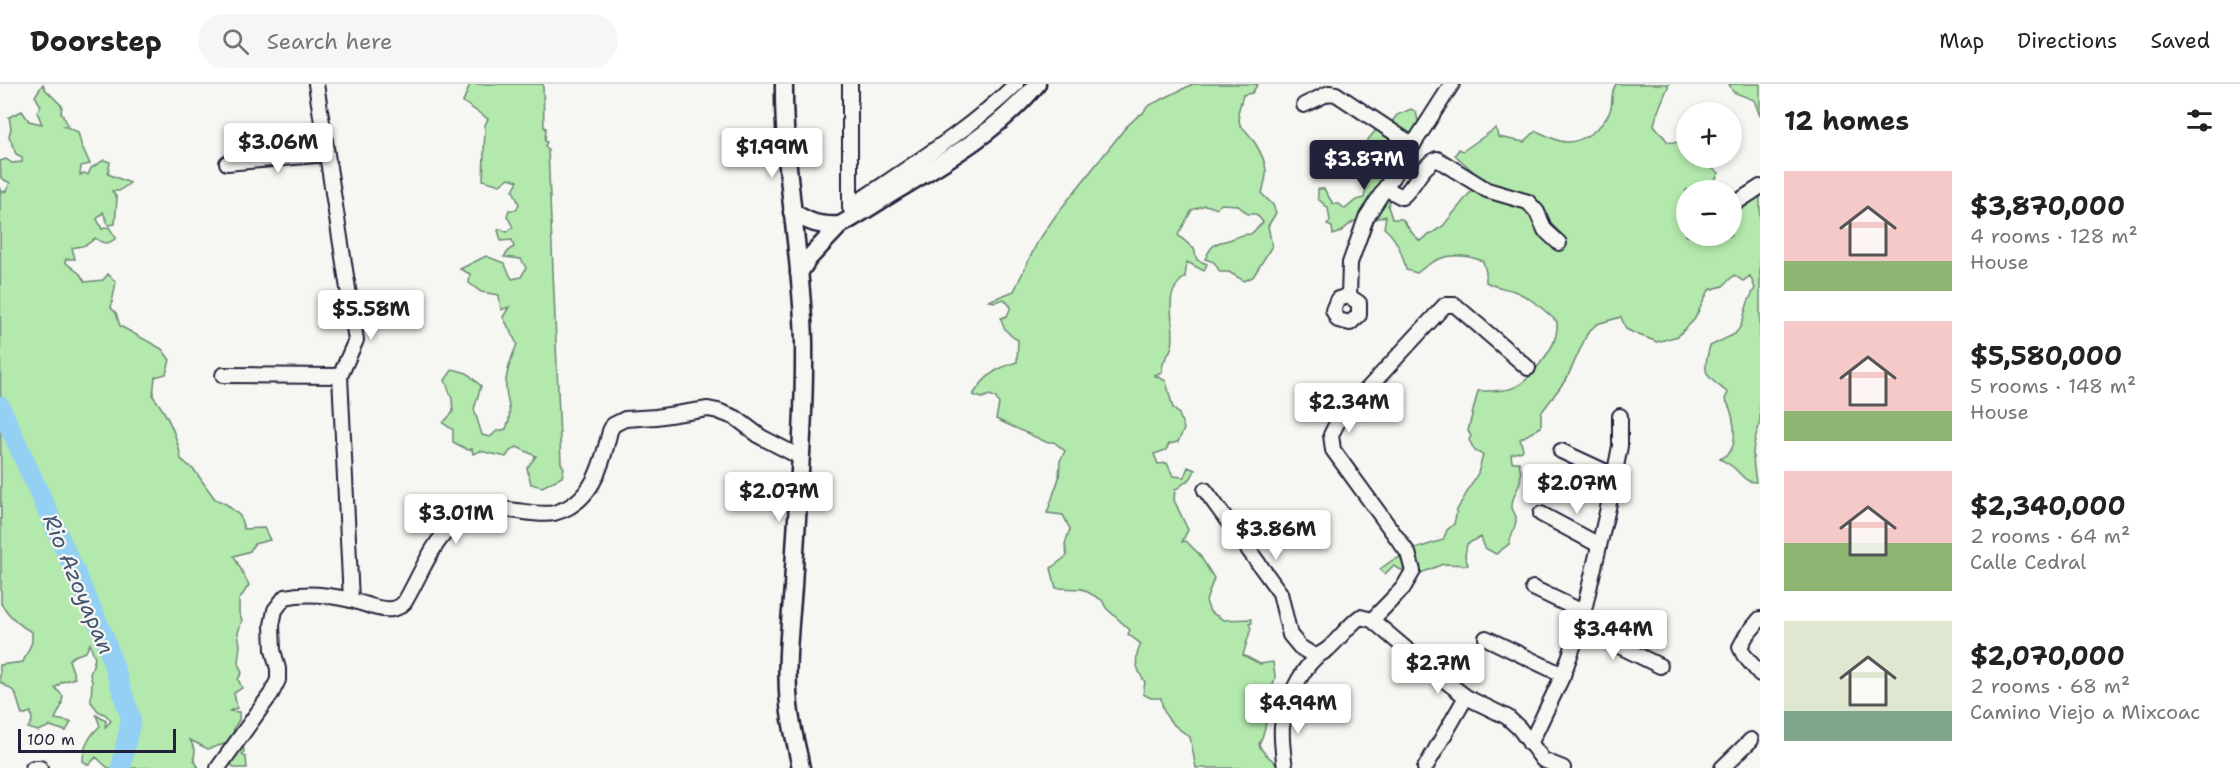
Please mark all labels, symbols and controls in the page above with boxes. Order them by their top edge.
search box [198,14,618,68]
text: Doorstep [30,22,162,60]
icon: search [219,25,252,58]
text: Search here [267,27,393,56]
text: Map [1939,27,1984,55]
text: Directions [2017,27,2117,55]
text: Saved [2150,27,2210,55]
map controls [1676,102,1742,246]
button: + [1676,102,1742,168]
text: 12 homes [1784,103,1909,138]
icon: filters [2183,104,2216,137]
pin: $3.06M [229,123,327,174]
pin: $1.99M [723,128,821,179]
text: $3.06M [238,129,318,155]
text: $1.99M [736,134,808,160]
pin: $3.87M [1315,140,1413,191]
text: $3.87M [1324,146,1404,172]
button: − [1676,180,1742,246]
text: $3,870,000 [1970,188,2125,223]
icon: home [1832,195,1904,267]
text: 4 rooms · 128 m² [1970,223,2138,249]
text: House [1970,249,2029,275]
pin: $5.58M [322,290,420,341]
text: $5.58M [332,296,410,322]
text: $5,580,000 [1970,338,2122,373]
icon: home [1832,345,1904,417]
text: 5 rooms · 148 m² [1970,373,2136,399]
pin: $2.34M [1300,383,1398,434]
text: $2.34M [1309,389,1389,415]
text: House [1970,399,2029,425]
pin: $2.07M [1528,464,1626,515]
text: $2.07M [1537,470,1617,496]
pin: $2.07M [730,472,828,523]
text: $2.07M [739,478,819,504]
text: $2,340,000 [1970,488,2126,523]
pin: $3.01M [407,494,505,545]
icon: home [1832,495,1904,567]
text: $3.01M [418,500,494,526]
water label: Rio Azoyapan [36,510,121,659]
pin: $3.86M [1227,510,1325,561]
text: $3.86M [1236,516,1316,542]
text: 2 rooms · 64 m² [1970,523,2130,549]
text: Calle Cedral [1970,549,2086,575]
pin: $3.44M [1564,610,1662,661]
text: $3.44M [1573,616,1653,642]
text: $2,070,000 [1970,638,2125,673]
pin: $2.7M [1396,644,1480,695]
icon: home [1832,645,1904,717]
text: $2.7M [1405,650,1471,676]
text: 2 rooms · 68 m² [1970,673,2130,699]
pin: $4.94M [1249,684,1347,735]
text: $4.94M [1259,690,1337,716]
text: Camino Viejo a Mixcoac [1970,699,2200,725]
scale bar [18,726,176,754]
text: 100 m [27,729,75,750]

